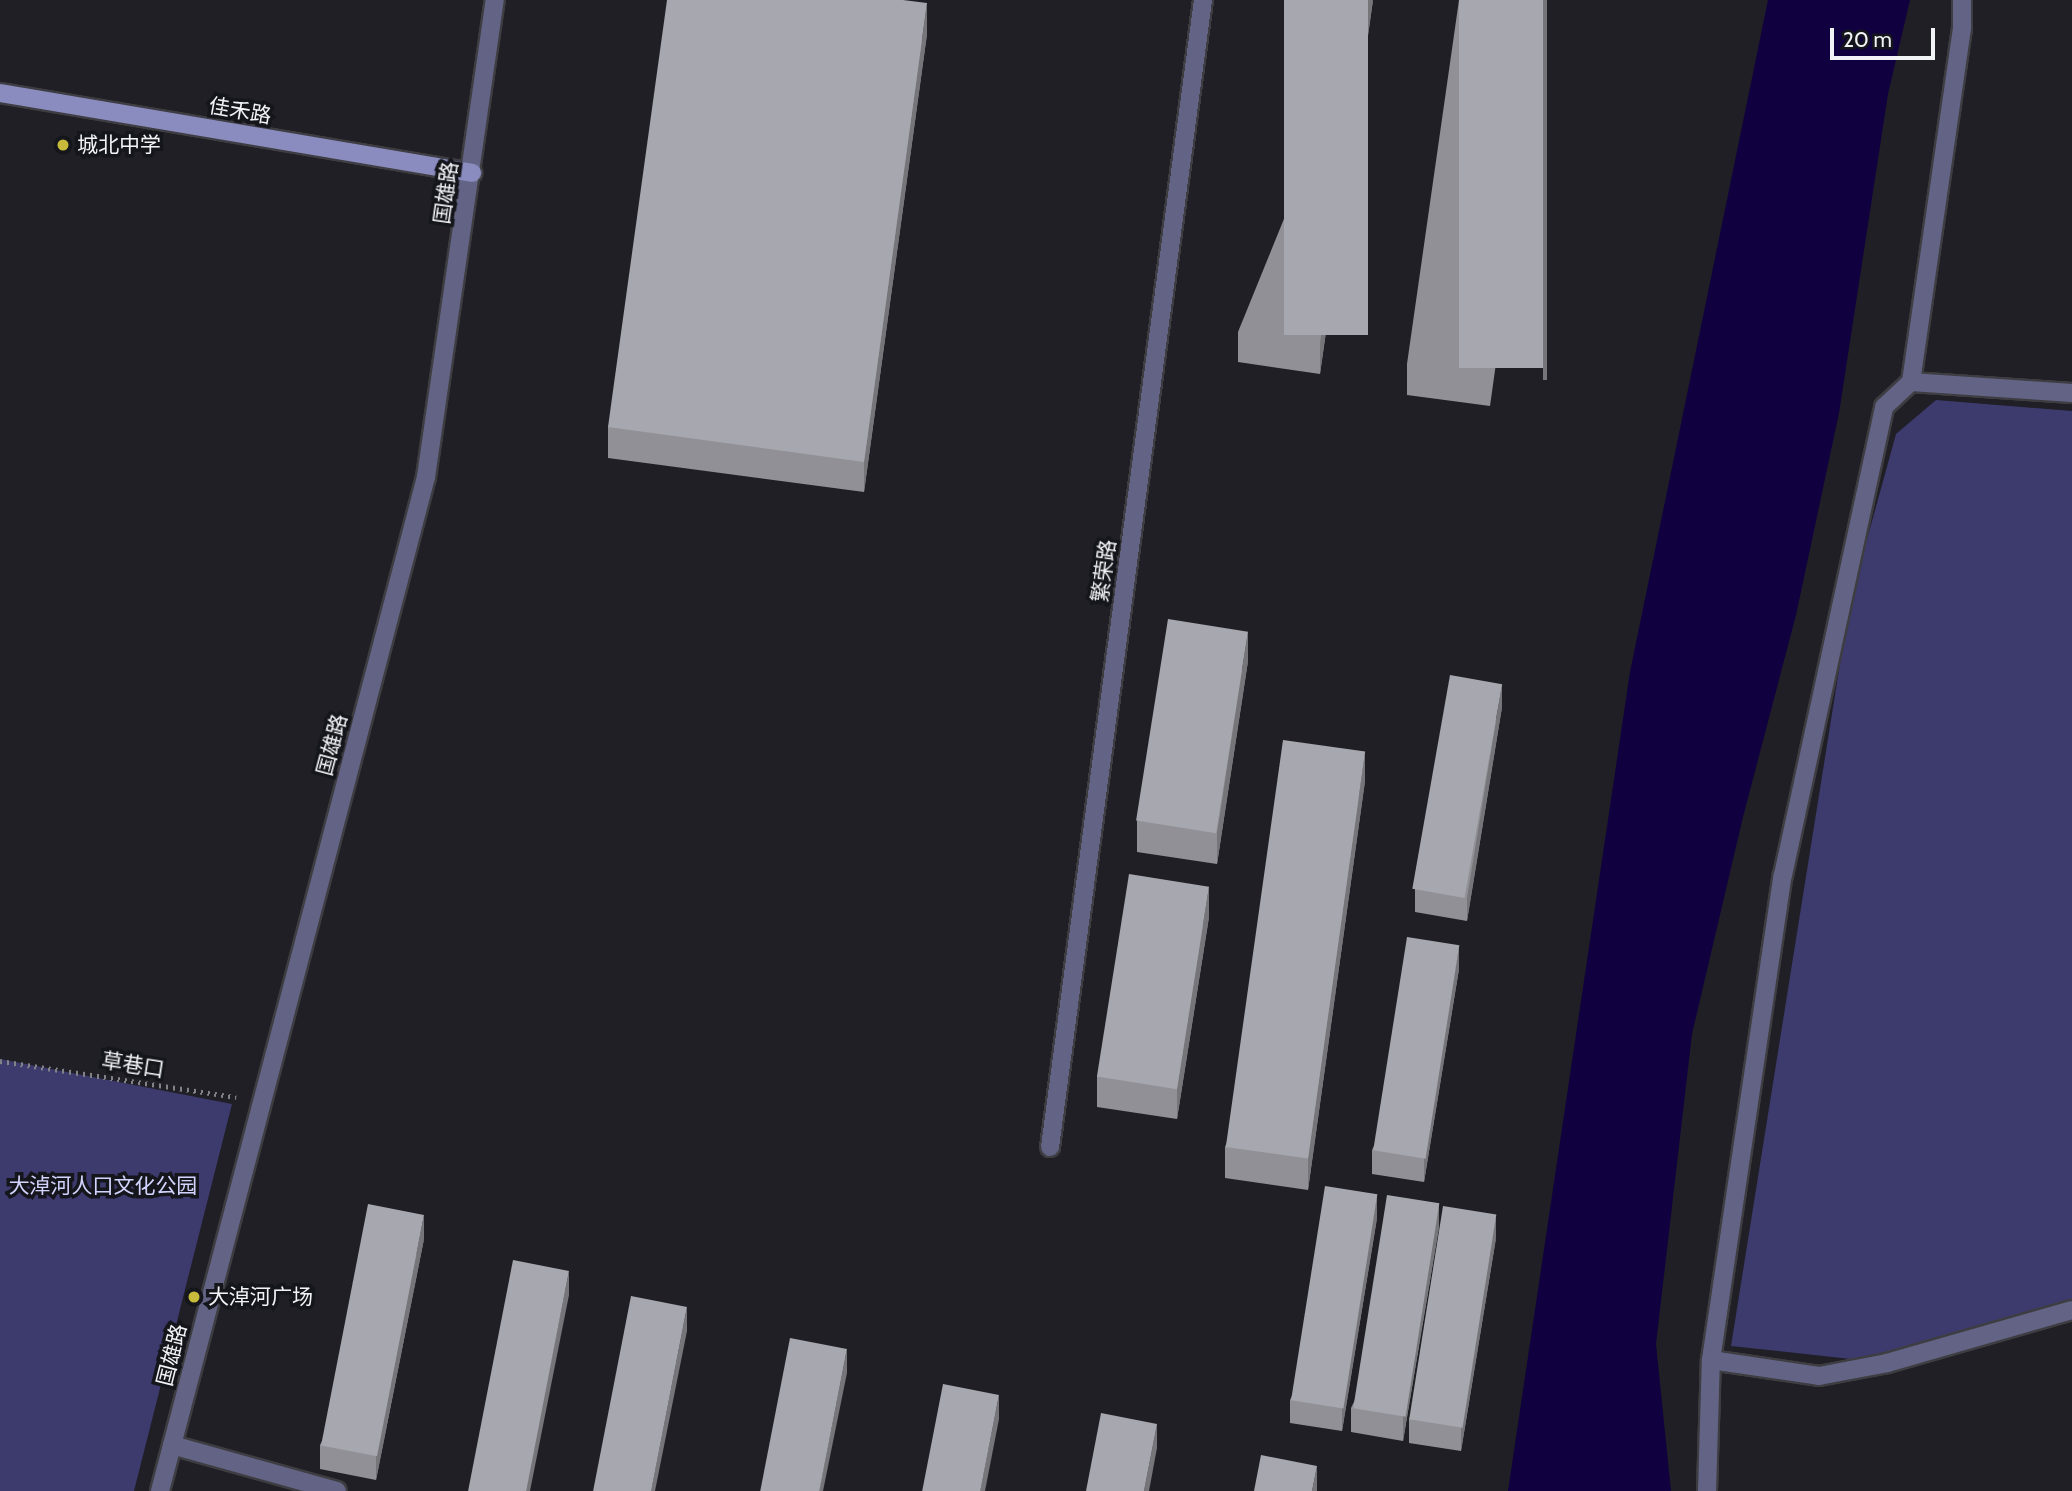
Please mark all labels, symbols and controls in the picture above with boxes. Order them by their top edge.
scale bar [1834,14,1939,58]
text: 20 m [1843,27,1892,52]
street label: 佳禾路 [207,93,273,129]
place label: 城北中学 [77,132,161,158]
marker: 城北中学 [55,137,71,153]
street label: 国雄路 [429,160,463,226]
street label: 繁荣路 [1087,538,1121,604]
street label: 国雄路 [312,711,352,779]
street label: 草巷口 [100,1048,166,1082]
park label: 大淖河人口文化公园 [9,1173,197,1199]
place label: 大淖河广场 [208,1284,313,1310]
marker: 大淖河广场 [186,1289,202,1305]
street label: 国雄路 [152,1321,192,1389]

